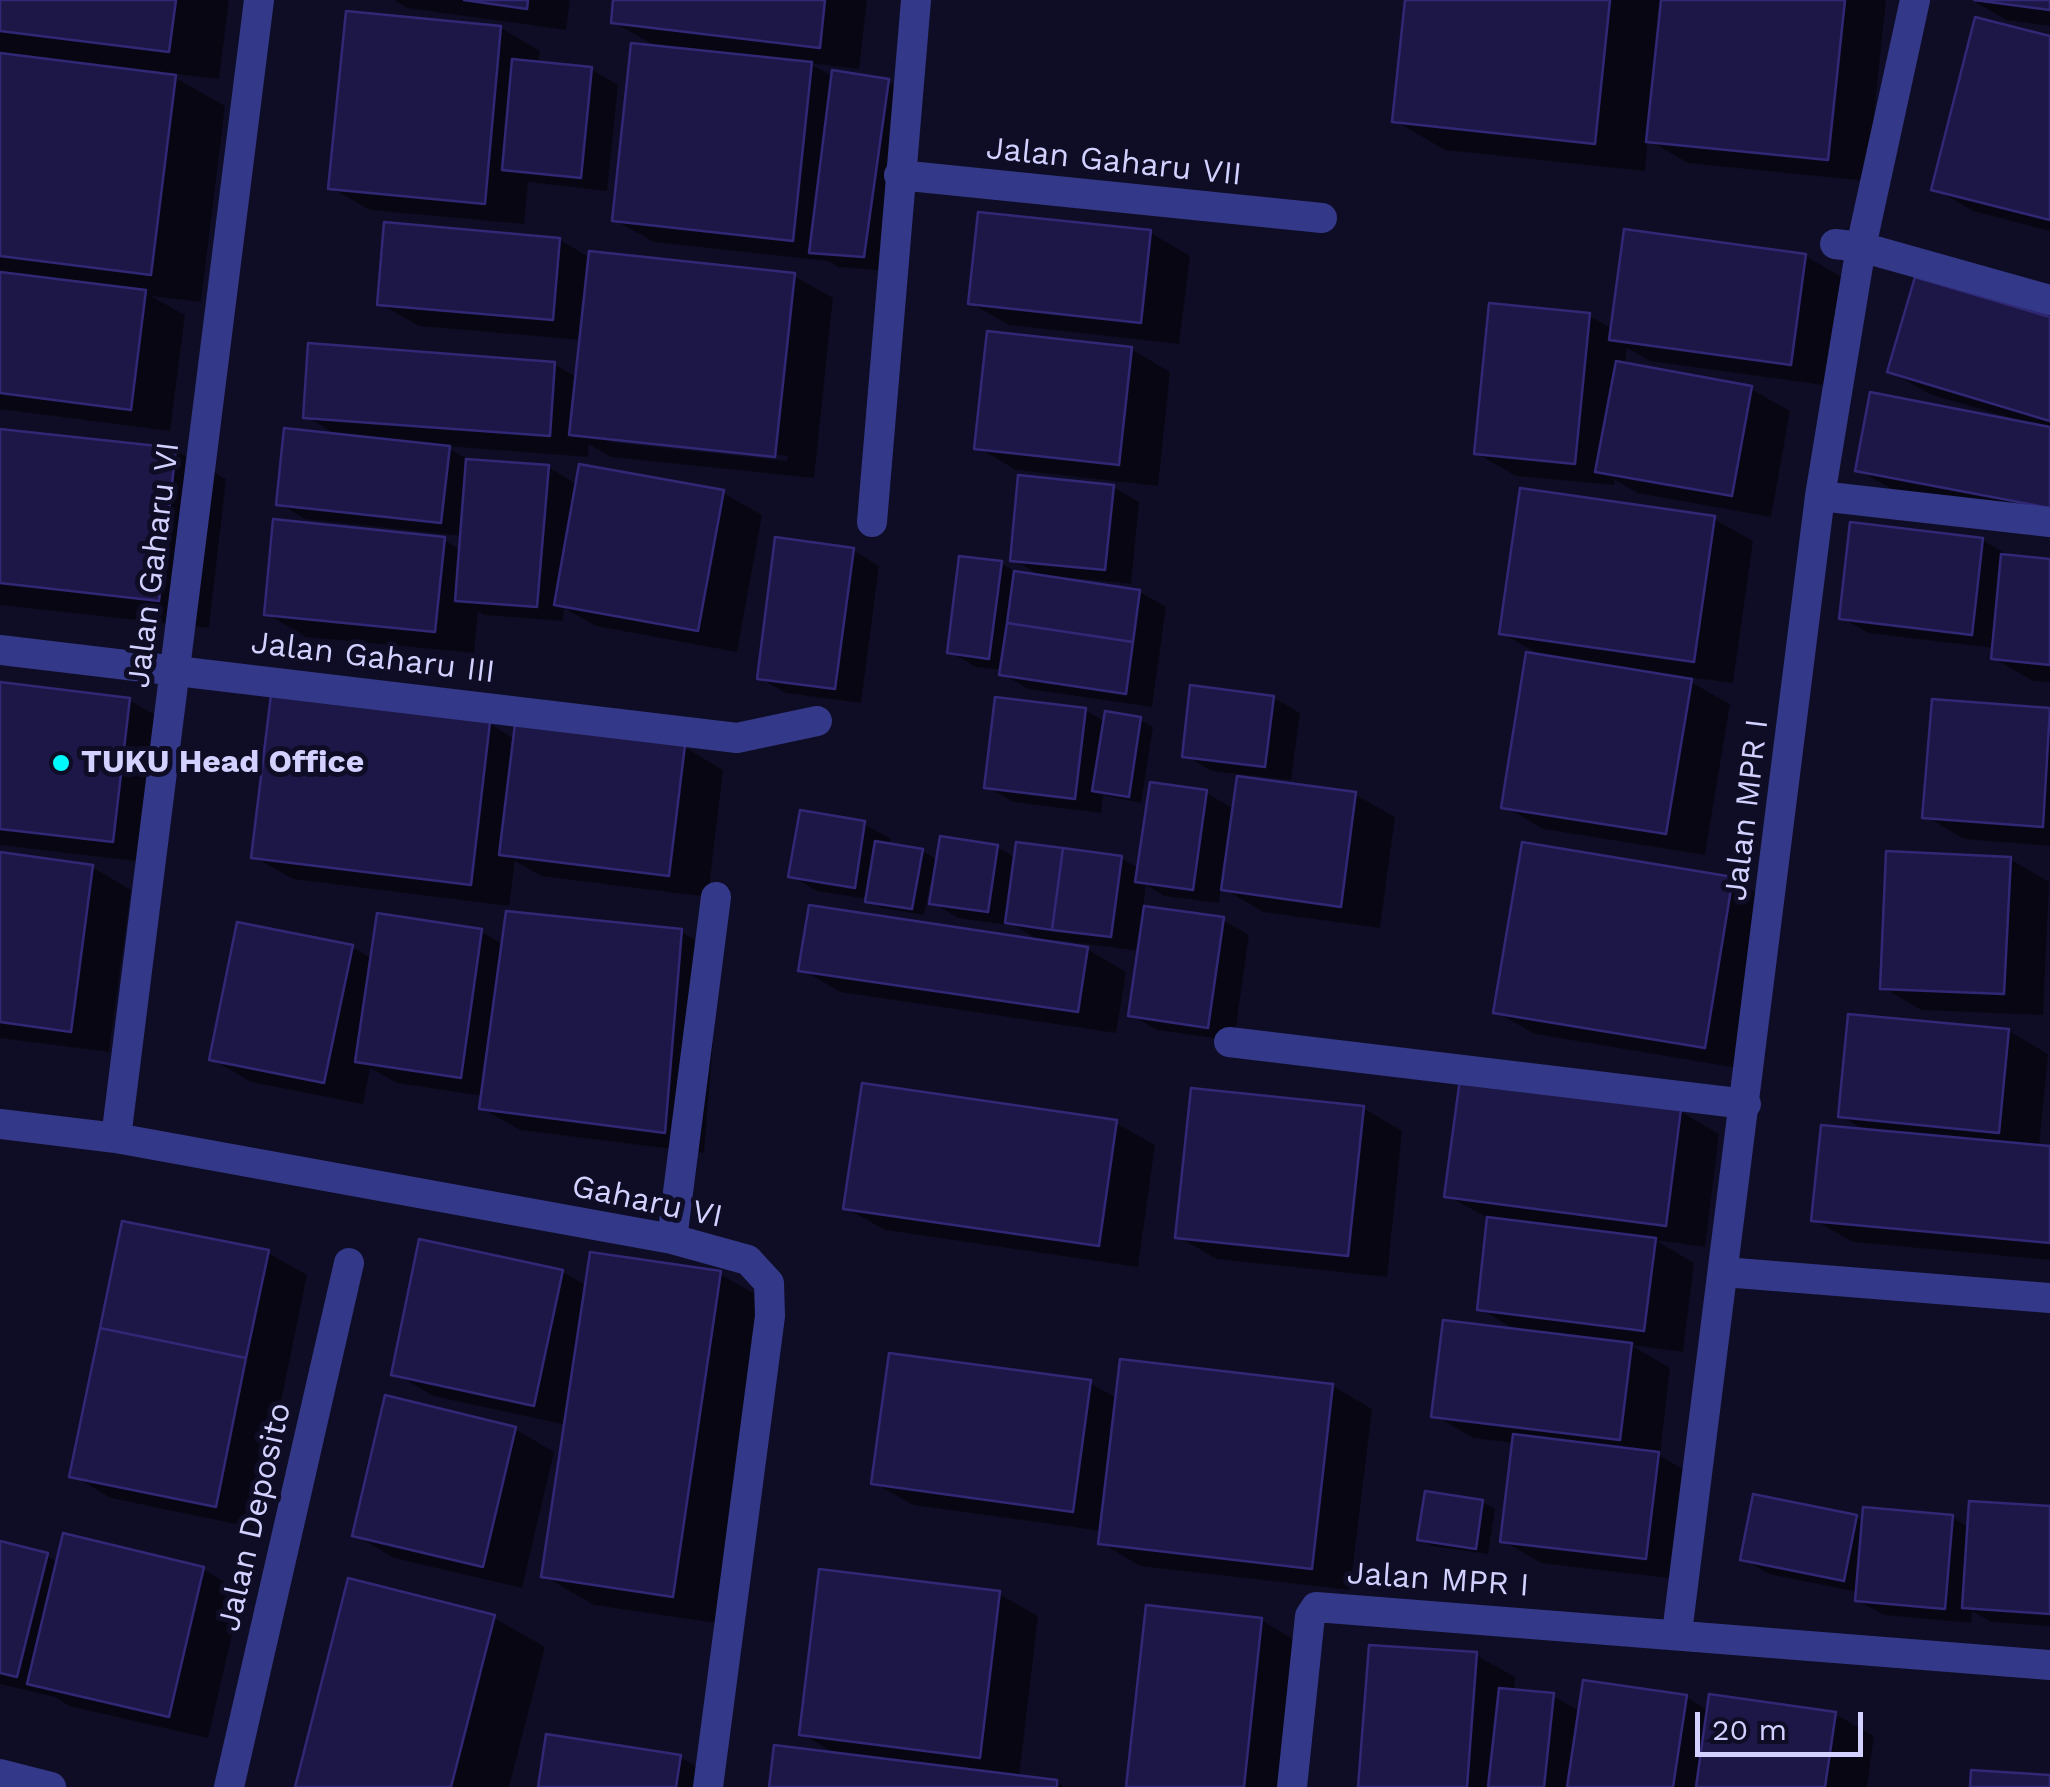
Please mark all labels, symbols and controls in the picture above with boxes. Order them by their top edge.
street label: Jalan Gaharu VII [984,129,1244,195]
street label: Jalan Gaharu VI [120,440,188,690]
street label: Jalan Gaharu III [249,624,497,692]
street label: Jalan MPR I [1717,717,1777,903]
place label: TUKU Head Office [81,744,364,782]
marker: TUKU Head Office [50,752,72,774]
street label: Gaharu VI [568,1167,726,1237]
street label: Jalan Deposito [210,1399,300,1635]
street label: Jalan MPR I [1345,1554,1531,1606]
scale bar [1700,1692,1868,1754]
text: 20 m [1712,1712,1787,1747]

